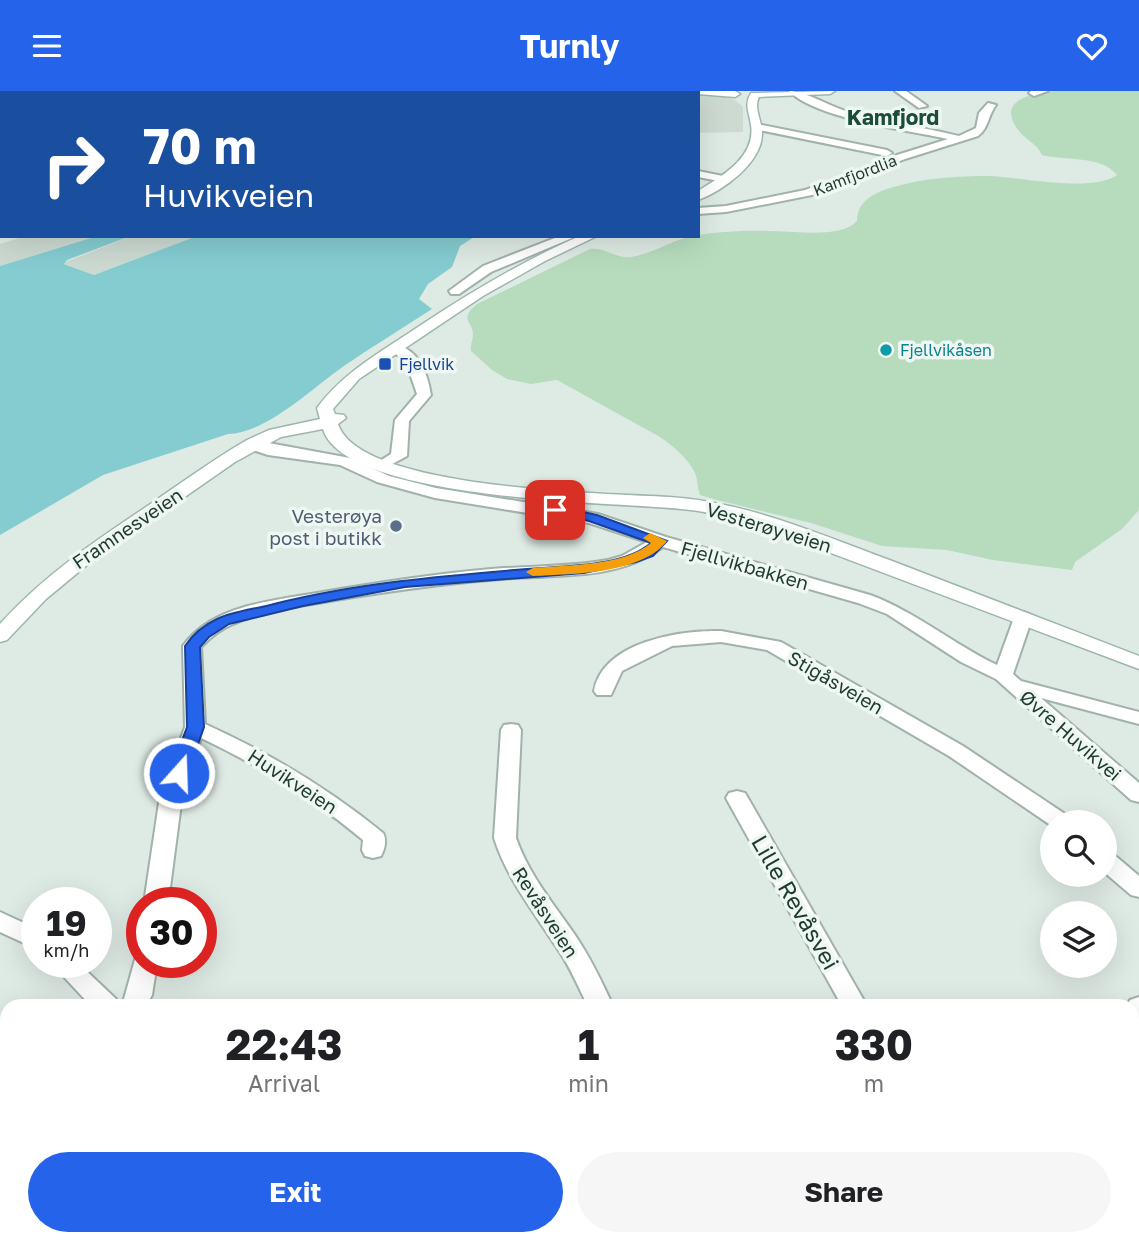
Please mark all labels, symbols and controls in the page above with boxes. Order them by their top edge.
icon: menu [28,27,66,65]
text: Turnly [520,27,619,65]
icon: heart [1073,27,1111,65]
district label: Kamfjord [847,104,939,130]
text: 70 m [143,116,257,175]
icon: right [28,119,119,210]
street label: Kamfjordlia [810,150,900,200]
text: Huvikveien [143,176,314,214]
place label: Fjellvikåsen [900,340,992,360]
marker: Fjellvikåsen [878,342,894,358]
place label: Fjellvik [399,354,454,374]
marker: Fjellvik [377,356,393,372]
pin [525,480,585,540]
street label: Framnesveien [68,483,186,573]
icon: arrive [536,491,574,529]
street label: Vesterøyveien [703,497,835,557]
place label: Vesterøya post i butikk [269,504,382,549]
marker: Vesterøya post i butikk [388,518,404,534]
street label: Fjellvikbakken [678,536,812,594]
street label: Stigåsveien [784,646,888,718]
street label: Øvre Huvikvei [1016,685,1126,785]
position arrow [142,736,216,810]
street label: Huvikveien [244,744,342,818]
map controls [1040,810,1117,978]
button: search [1040,810,1117,887]
street label: Lille Revåsvei [746,830,846,974]
street label: Revåsveien [508,862,584,962]
speed limit sign: 30 [126,887,217,978]
button: layers [1040,901,1117,978]
text: 19 [46,902,87,944]
text: km/h [44,939,89,961]
text: 22:43 [226,1019,342,1069]
text: 1 [578,1019,599,1069]
text: 330 [835,1019,913,1069]
text: Arrival [248,1069,320,1097]
text: min [568,1069,609,1097]
text: m [864,1069,884,1097]
button: Exit [28,1152,563,1232]
button: Share [577,1152,1111,1232]

